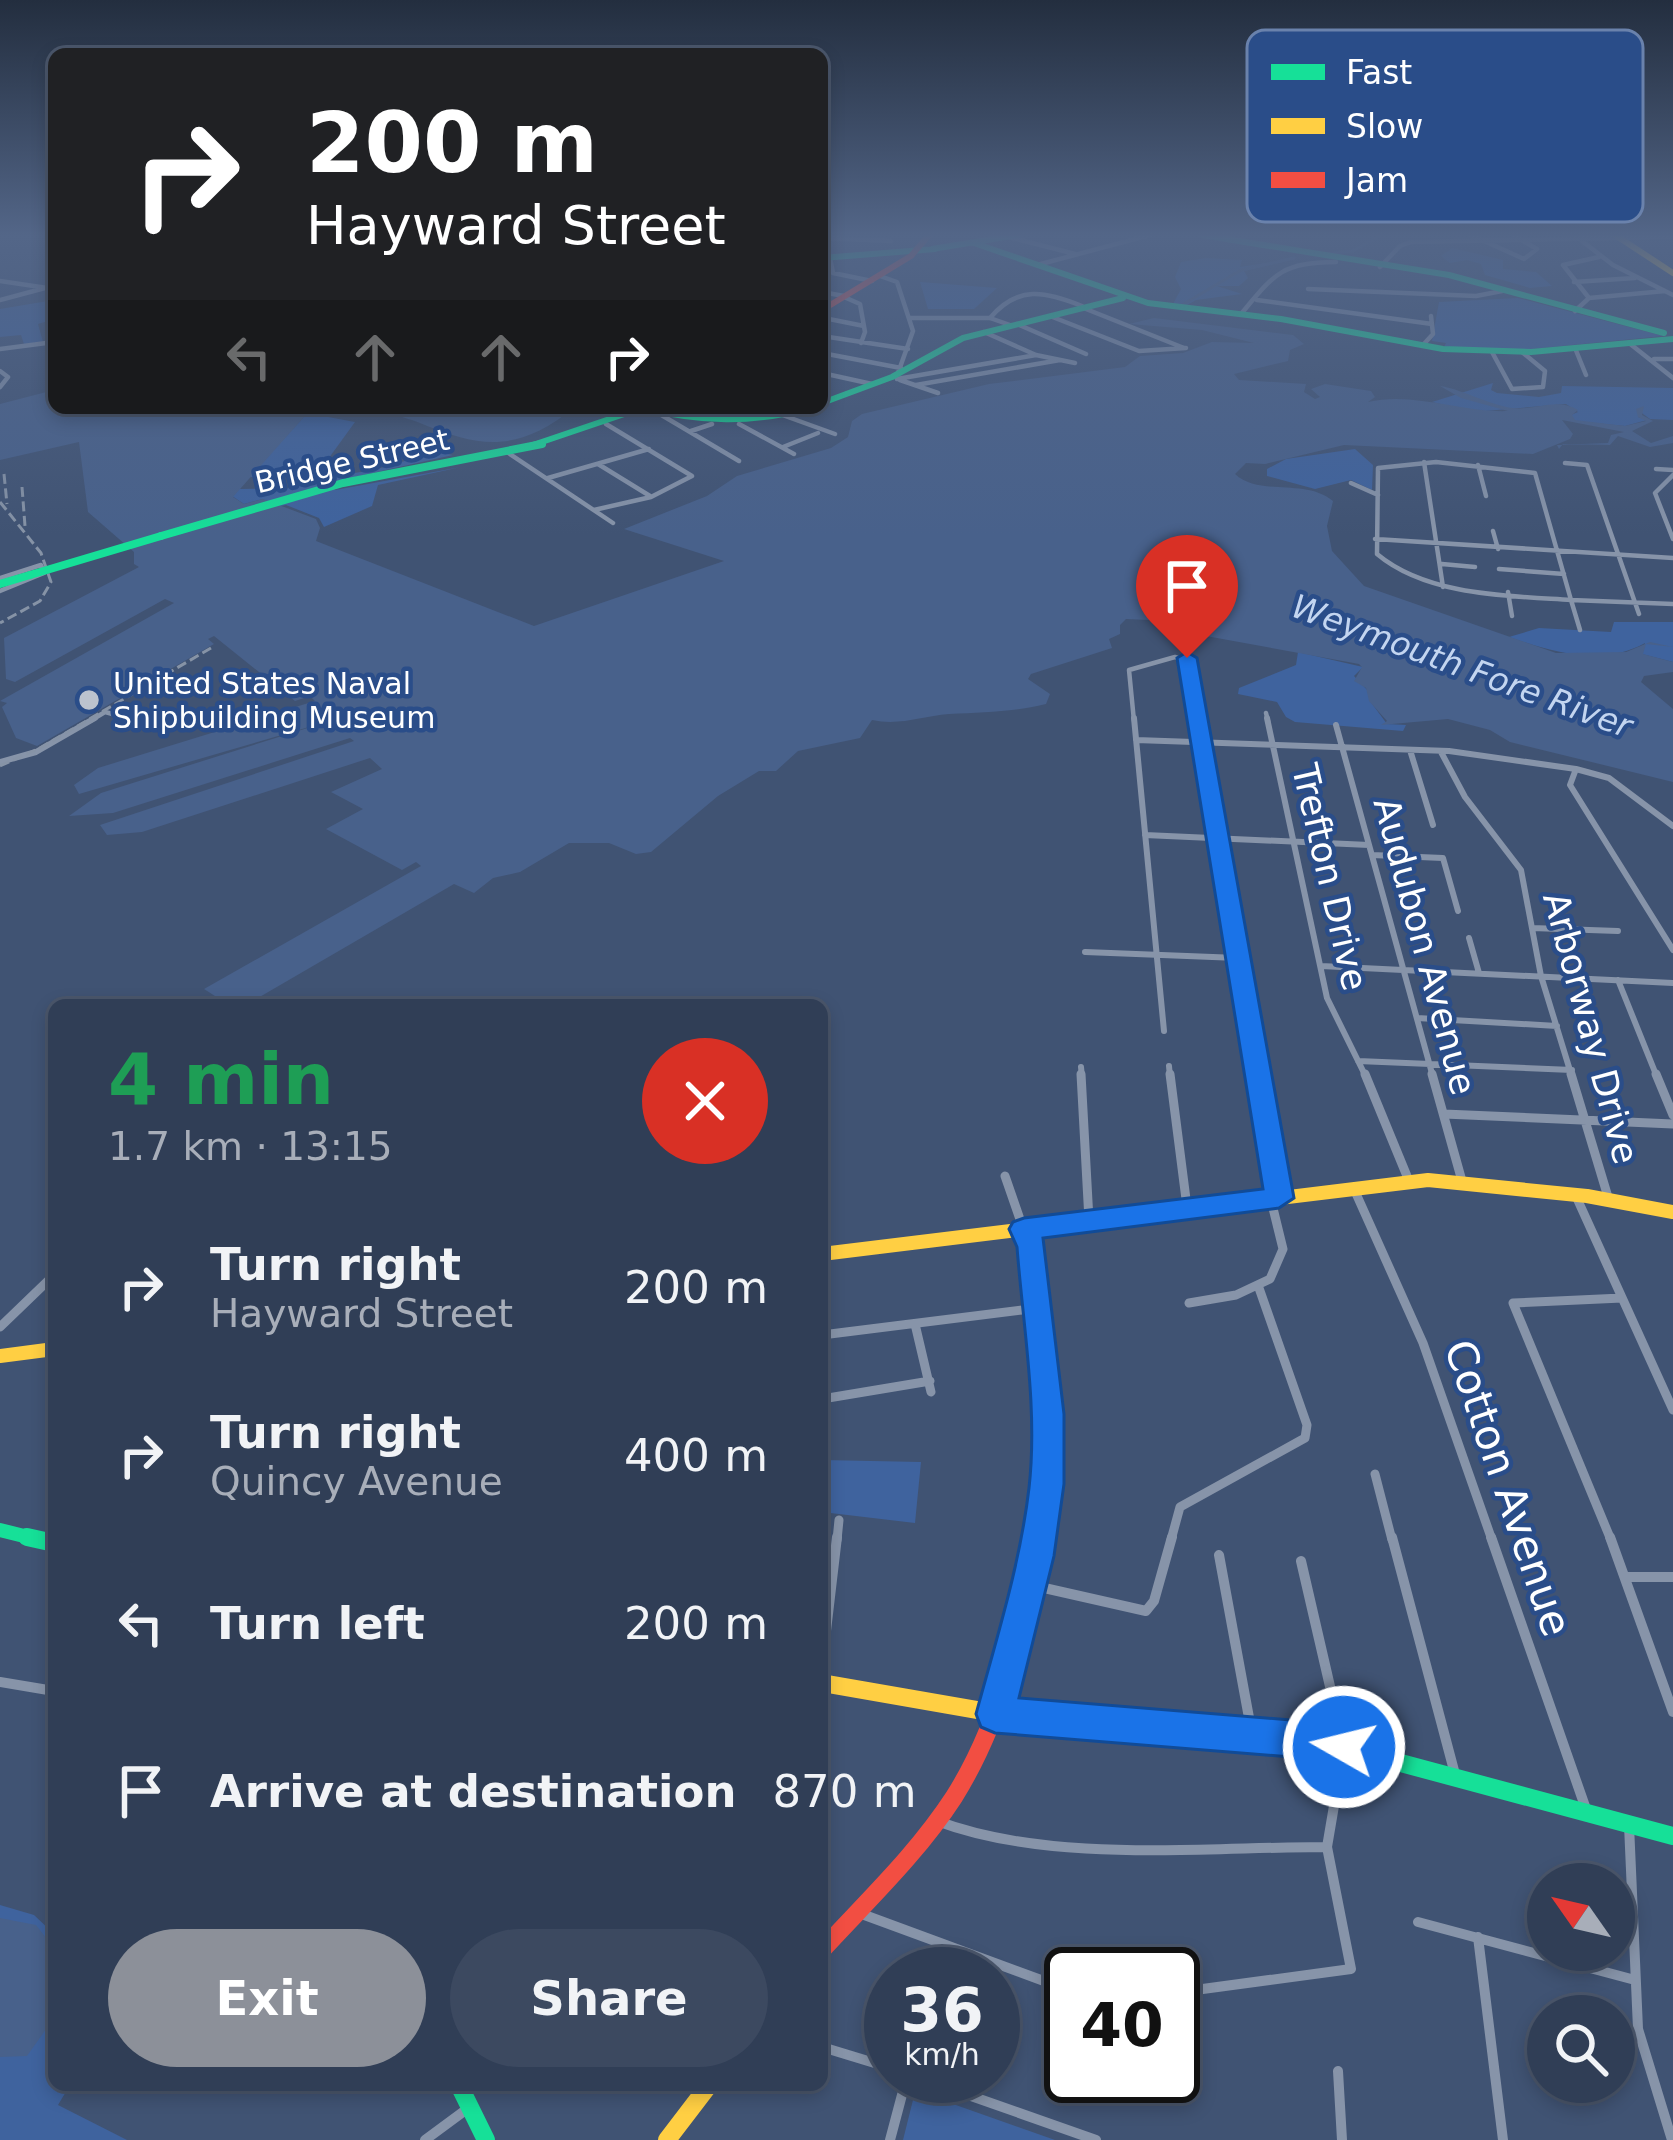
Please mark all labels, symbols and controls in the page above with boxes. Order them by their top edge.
legend [1247,30,1643,222]
text: Fast [1346,53,1412,92]
text: 200 m [306,94,598,192]
icon: right [108,96,264,252]
text: Slow [1346,107,1423,146]
text: Jam [1344,161,1408,200]
text: Hayward Street [306,194,726,257]
icon: left [216,324,282,390]
icon: ahead [342,324,408,390]
icon: ahead [468,324,534,390]
icon: right [594,324,660,390]
street label: Bridge Street [251,422,453,500]
pin [1136,535,1238,658]
icon: arrive [1154,553,1220,619]
water label: Weymouth Fore River [1287,586,1640,747]
place label: United States Naval Shipbuilding Museum [113,666,435,735]
marker: United States Naval Shipbuilding Museum [76,687,102,713]
street label: Trefton Drive [1284,759,1376,994]
street label: Audubon Avenue [1366,793,1484,1099]
street label: Arborway Drive [1535,888,1647,1168]
text: 4 min [108,1037,334,1121]
button: close [642,1038,768,1164]
text: 1.7 km · 13:15 [108,1124,393,1169]
text: Turn right [210,1238,461,1291]
icon: right [108,1254,174,1320]
text: 200 m [624,1261,768,1314]
text: Hayward Street [210,1291,513,1336]
street label: Cotton Avenue [1434,1334,1582,1642]
text: Turn right [210,1406,461,1459]
icon: right [108,1422,174,1488]
text: 400 m [624,1429,768,1482]
text: Quincy Avenue [210,1459,503,1504]
icon: left [108,1590,174,1656]
text: Turn left [210,1597,425,1650]
text: 200 m [624,1597,768,1650]
position arrow [1281,1684,1407,1810]
icon: arrive [108,1758,174,1824]
text: Arrive at destination [210,1765,736,1818]
text: 870 m [772,1765,916,1818]
north arrow [1527,1863,1635,1971]
map controls [1527,1863,1635,2103]
button: Exit [108,1929,426,2067]
button: Share [450,1929,768,2067]
speed limit sign: 40 [1044,1947,1200,2103]
text: 36 [900,1975,984,2045]
button: search [1527,1995,1635,2103]
text: km/h [904,2037,980,2072]

